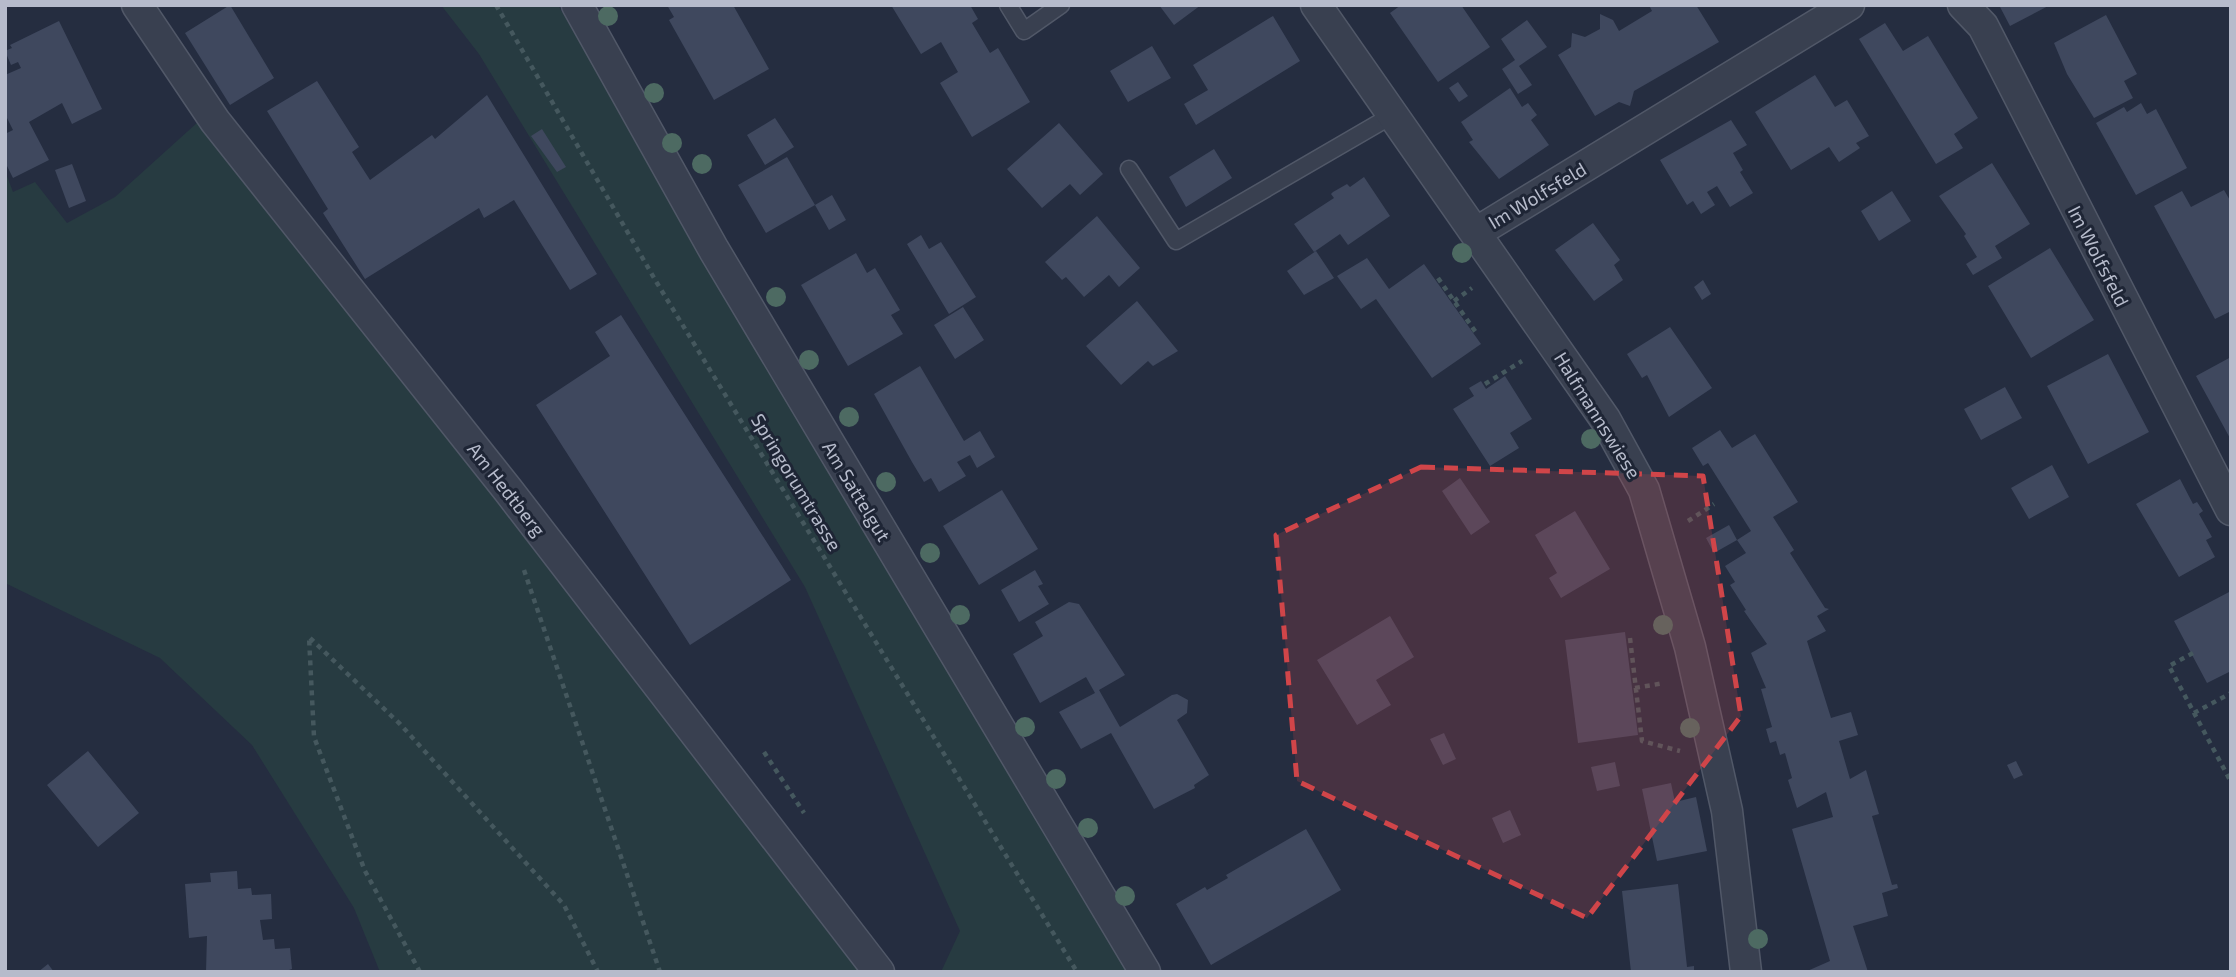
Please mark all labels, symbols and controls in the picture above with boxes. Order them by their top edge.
street label: Im Wolfsfeld [1484,157,1590,233]
street label: Im Wolfsfeld [2064,202,2134,310]
street label: Halfmannswiese [1550,347,1646,483]
street label: Springorumtrasse [747,409,847,555]
street label: Am Hedtberg [463,437,551,541]
street label: Am Sattelgut [818,437,896,545]

